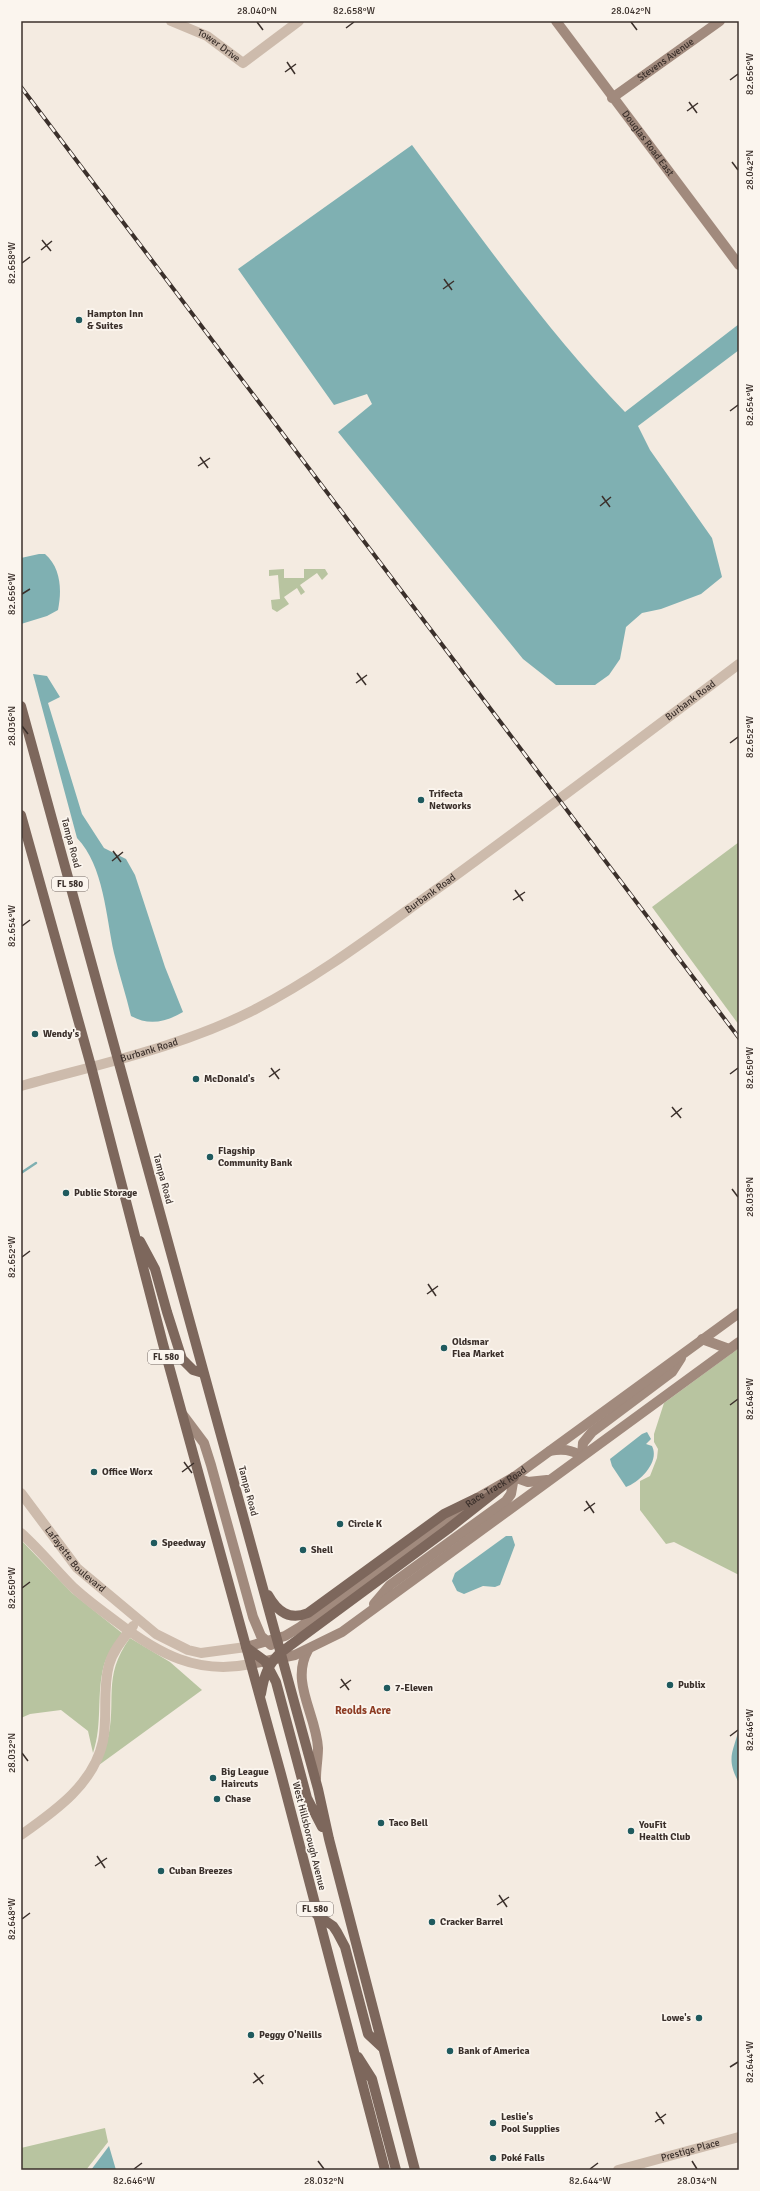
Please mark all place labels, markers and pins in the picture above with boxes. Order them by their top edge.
place label: Hampton Inn & Suites [87,308,144,332]
marker: Hampton Inn & Suites [74,315,84,325]
place label: Trifecta Networks [429,788,472,812]
marker: Trifecta Networks [416,795,426,805]
place label: Wendy's [43,1028,80,1040]
marker: Wendy's [30,1029,40,1039]
place label: McDonald's [204,1073,255,1085]
marker: McDonald's [191,1074,201,1084]
place label: Flagship Community Bank [218,1145,293,1169]
marker: Flagship Community Bank [205,1152,215,1162]
place label: Public Storage [74,1187,137,1199]
marker: Public Storage [61,1188,71,1198]
place label: Oldsmar Flea Market [452,1336,504,1360]
marker: Oldsmar Flea Market [439,1343,449,1353]
place label: Office Worx [102,1466,153,1478]
marker: Office Worx [89,1467,99,1477]
place label: Circle K [348,1518,383,1530]
marker: Circle K [335,1519,345,1529]
place label: Speedway [162,1537,206,1549]
marker: Speedway [149,1538,159,1548]
place label: Shell [311,1544,333,1556]
marker: Shell [298,1545,308,1555]
place label: Publix [678,1679,706,1691]
marker: Publix [665,1680,675,1690]
place label: 7-Eleven [395,1682,433,1694]
marker: 7-Eleven [382,1683,392,1693]
place label: Big League Haircuts [221,1766,269,1790]
marker: Big League Haircuts [208,1773,218,1783]
place label: Chase [225,1793,251,1805]
marker: Chase [212,1794,222,1804]
place label: Taco Bell [389,1817,428,1829]
marker: Taco Bell [376,1818,386,1828]
place label: YouFit Health Club [638,1819,691,1843]
marker: YouFit Health Club [626,1826,636,1836]
place label: Cuban Breezes [169,1865,233,1877]
marker: Cuban Breezes [156,1866,166,1876]
place label: Cracker Barrel [440,1916,503,1928]
marker: Cracker Barrel [427,1917,437,1927]
place label: Lowe's [661,2012,692,2024]
marker: Lowe's [694,2013,704,2023]
place label: Peggy O'Neills [259,2029,323,2041]
marker: Peggy O'Neills [246,2030,256,2040]
place label: Bank of America [458,2045,530,2057]
marker: Bank of America [445,2046,455,2056]
place label: Leslie's Pool Supplies [501,2111,560,2135]
marker: Leslie's Pool Supplies [488,2118,498,2128]
place label: Poké Falls [501,2152,545,2164]
marker: Poké Falls [488,2153,498,2163]

